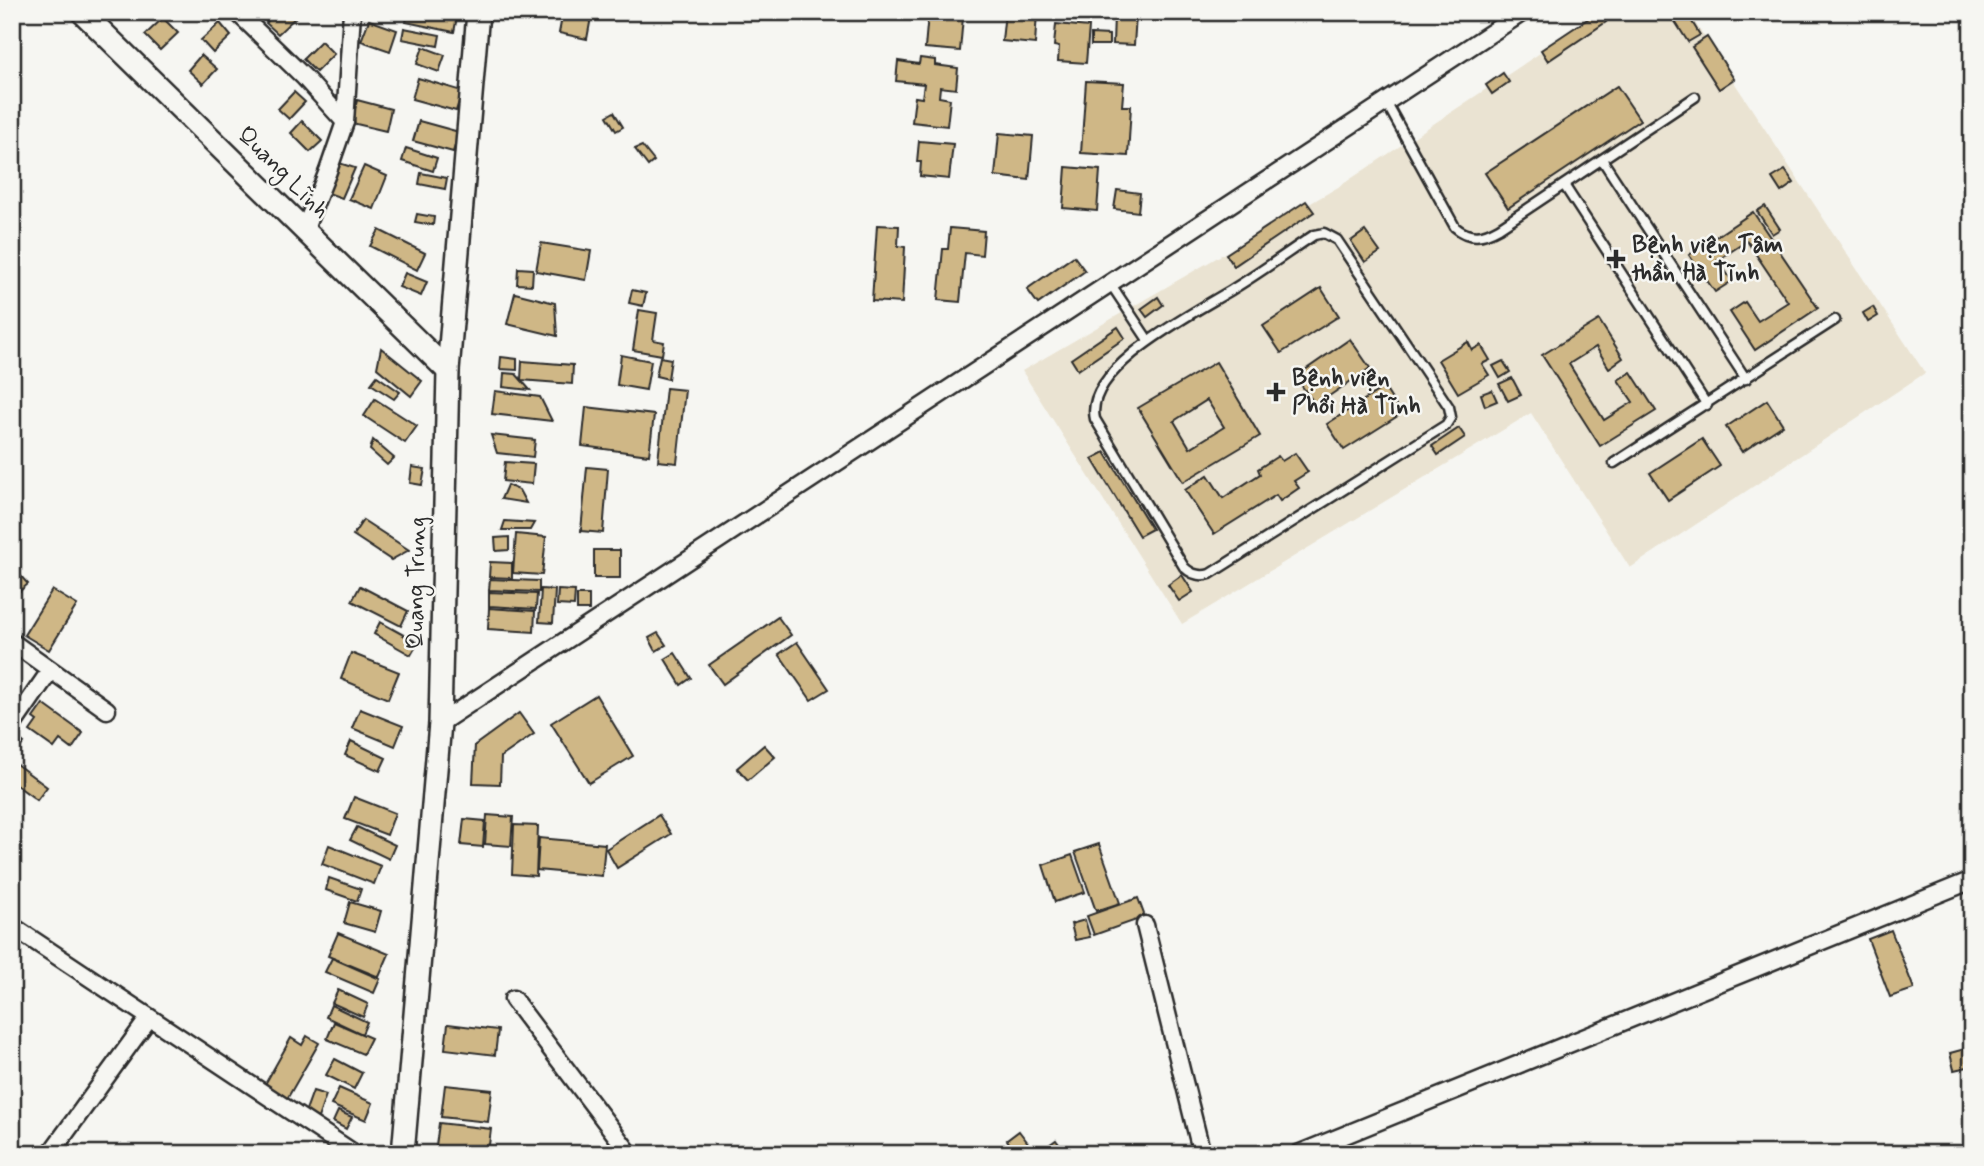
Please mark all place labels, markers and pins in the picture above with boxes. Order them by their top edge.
place label: Bệnh viện Tâm thần Hà Tĩnh [1631,230,1783,289]
marker: Bệnh viện Tâm thần Hà Tĩnh [1606,249,1626,269]
place label: Bệnh viện Phổi Hà Tĩnh [1292,363,1421,422]
marker: Bệnh viện Phổi Hà Tĩnh [1266,382,1286,402]

